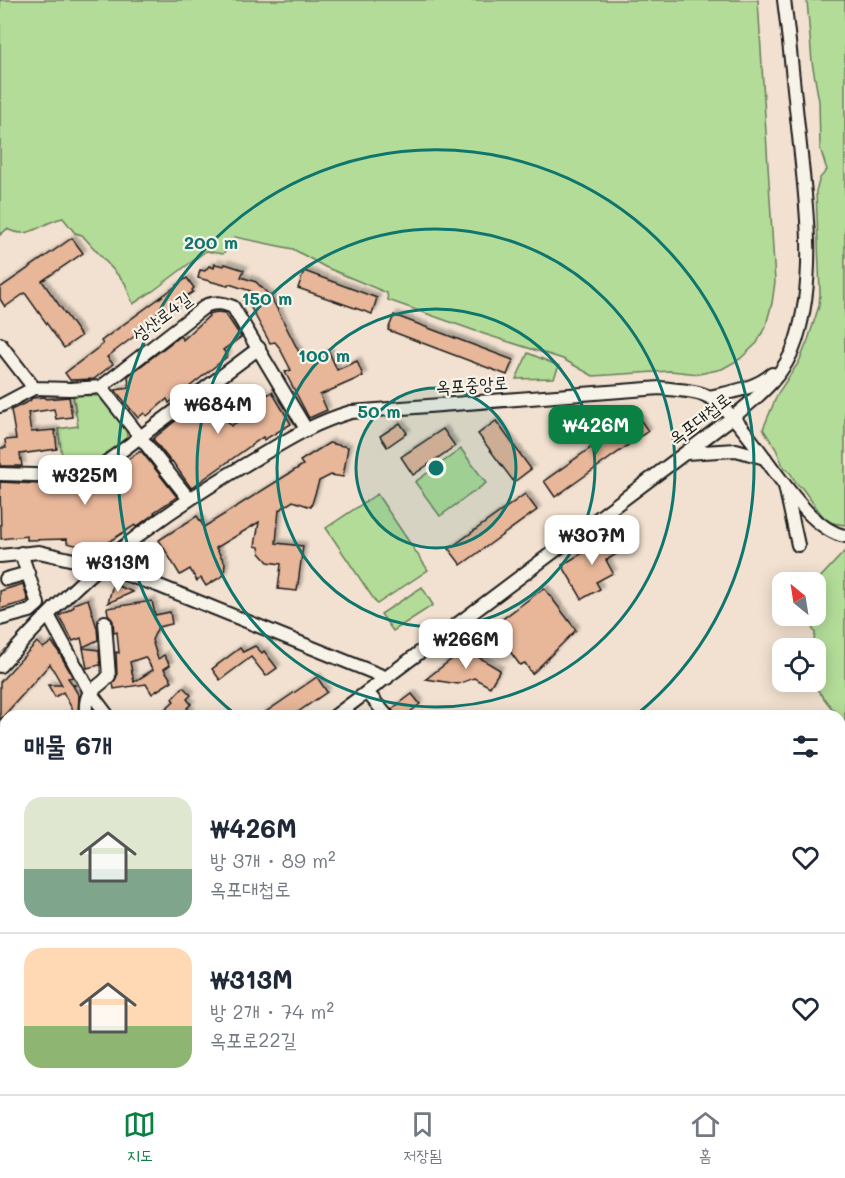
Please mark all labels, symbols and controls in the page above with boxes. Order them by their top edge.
text: 200 m [184,230,238,254]
street label: 성산로4길 [127,286,196,346]
text: 150 m [242,286,292,310]
text: 100 m [298,343,350,367]
street label: 옥포중앙로 [435,370,509,398]
pin: ₩684M [176,384,260,435]
street label: 옥포대첩로 [663,386,735,450]
text: ₩684M [184,390,252,416]
text: 50 m [358,399,400,423]
pin: ₩426M [554,405,638,456]
text: ₩426M [562,411,630,437]
pin: ₩325M [43,455,127,506]
centre of rings [426,458,446,478]
text: ₩325M [52,461,118,487]
pin: ₩307M [550,515,634,566]
text: ₩307M [558,521,626,547]
pin: ₩313M [76,542,160,593]
text: ₩313M [86,548,150,574]
north arrow [772,572,826,626]
map controls [772,572,826,692]
pin: ₩266M [424,619,508,670]
text: ₩266M [433,625,499,651]
button: locate [772,638,826,692]
text: 매물 6개 [24,728,112,762]
icon: filters [789,730,822,763]
text: ₩426M [210,811,297,845]
icon: home [72,821,144,893]
icon: heart [789,841,822,874]
text: 방 3개 · 89 m² [210,847,336,873]
text: 옥포대첩로 [210,875,290,901]
text: ₩313M [210,962,293,996]
icon: home [72,972,144,1044]
icon: heart [789,992,822,1025]
text: 방 2개 · 74 m² [210,998,334,1024]
text: 옥포로22길 [210,1026,297,1052]
tab: 지도 [123,1108,156,1166]
tab: 저장됨 [403,1108,442,1166]
tab: 홈 [689,1108,722,1166]

